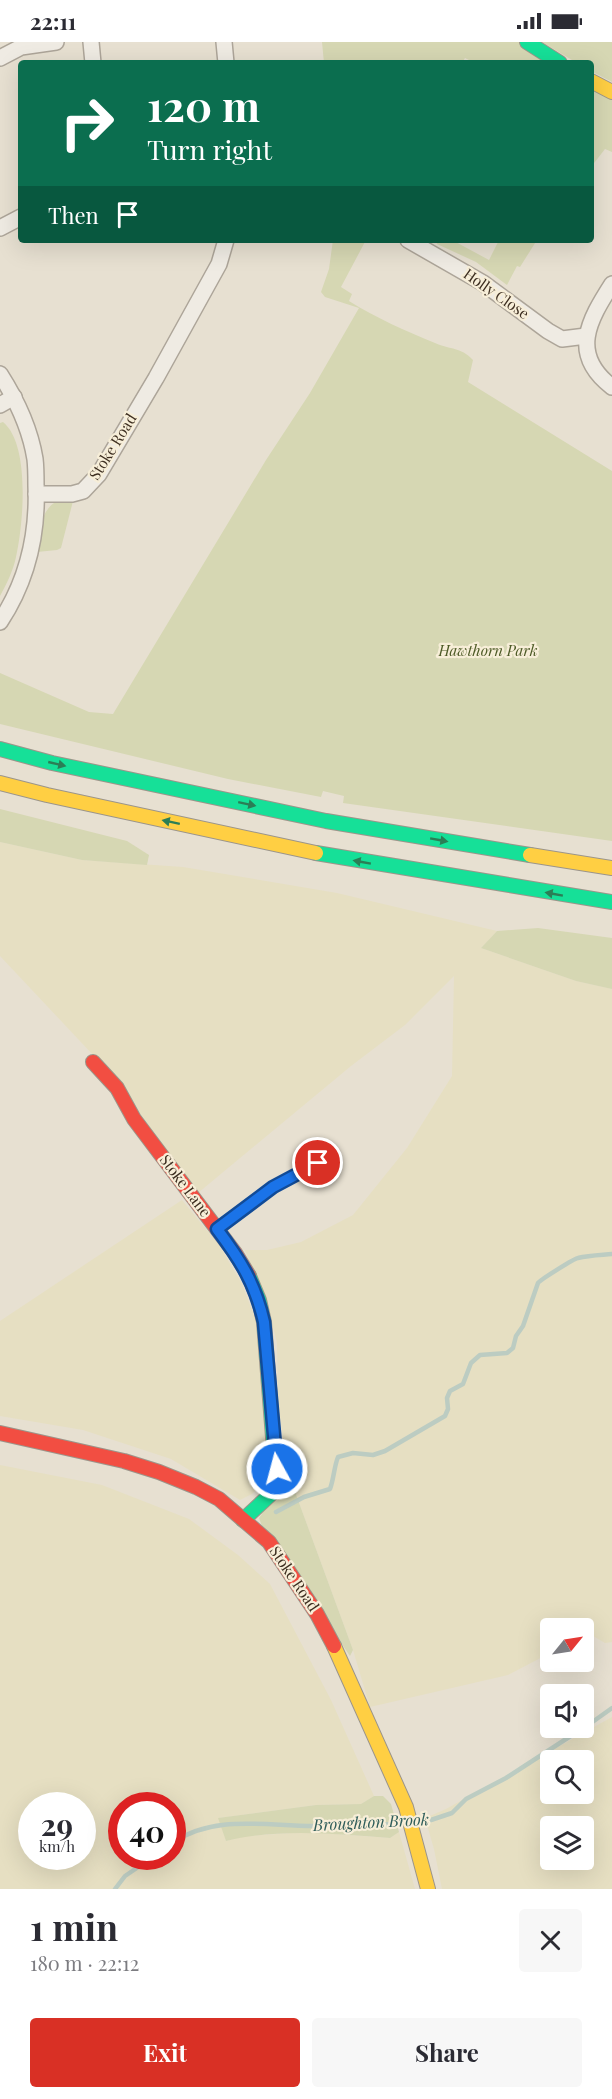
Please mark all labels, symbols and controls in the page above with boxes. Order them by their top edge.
text: 22:11 [30,6,76,36]
text: 120 m [147,77,260,133]
icon: right [48,84,126,162]
text: Turn right [147,131,272,167]
icon: arrive [111,198,144,231]
text: Then [48,200,99,230]
street label: Holly Close [460,263,533,323]
street label: Stoke Road [84,409,141,483]
park label: Hawthorn Park [438,640,538,660]
one-way arrow [47,759,66,769]
one-way arrow [238,800,257,809]
one-way arrow [161,817,180,826]
one-way arrow [430,836,449,845]
one-way arrow [352,857,371,866]
one-way arrow [544,889,563,898]
pin [292,1137,343,1188]
icon: arrive [301,1146,334,1179]
street label: Stoke Lane [156,1150,216,1221]
position arrow [245,1437,309,1501]
street label: Stoke Road [266,1542,324,1615]
north arrow [540,1618,594,1672]
map controls [540,1618,594,1870]
button: sound [540,1684,594,1738]
button: search [540,1750,594,1804]
speed limit sign: 40 [108,1792,186,1870]
text: 29 [41,1804,73,1844]
water label: Broughton Brook [311,1808,430,1835]
button: layers [540,1816,594,1870]
text: km/h [39,1836,75,1856]
text: 1 min [30,1902,118,1950]
button: close [519,1909,582,1972]
text: 180 m · 22:12 [30,1949,139,1976]
button: Exit [30,2018,300,2087]
button: Share [312,2018,582,2087]

